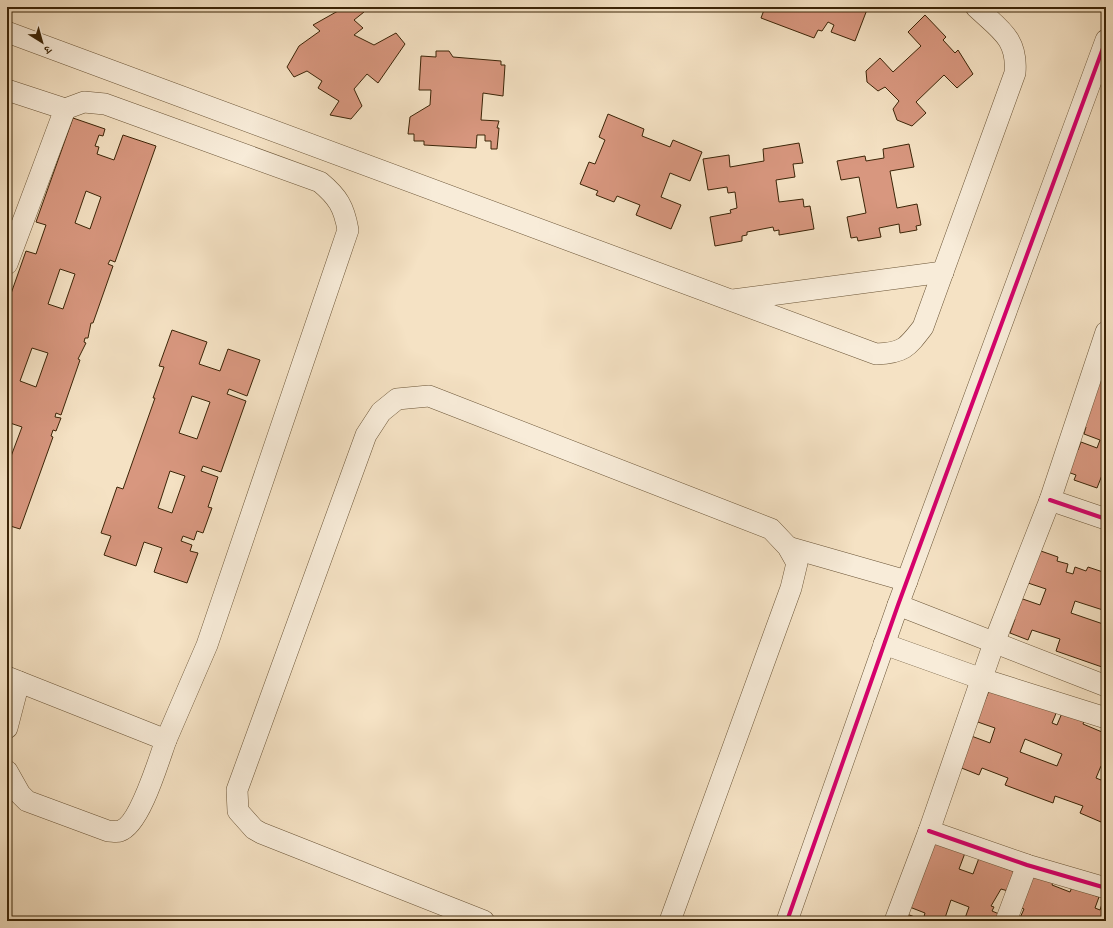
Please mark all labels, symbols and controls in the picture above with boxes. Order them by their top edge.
north arrow [22,22,62,62]
text: उ [40,41,55,58]

